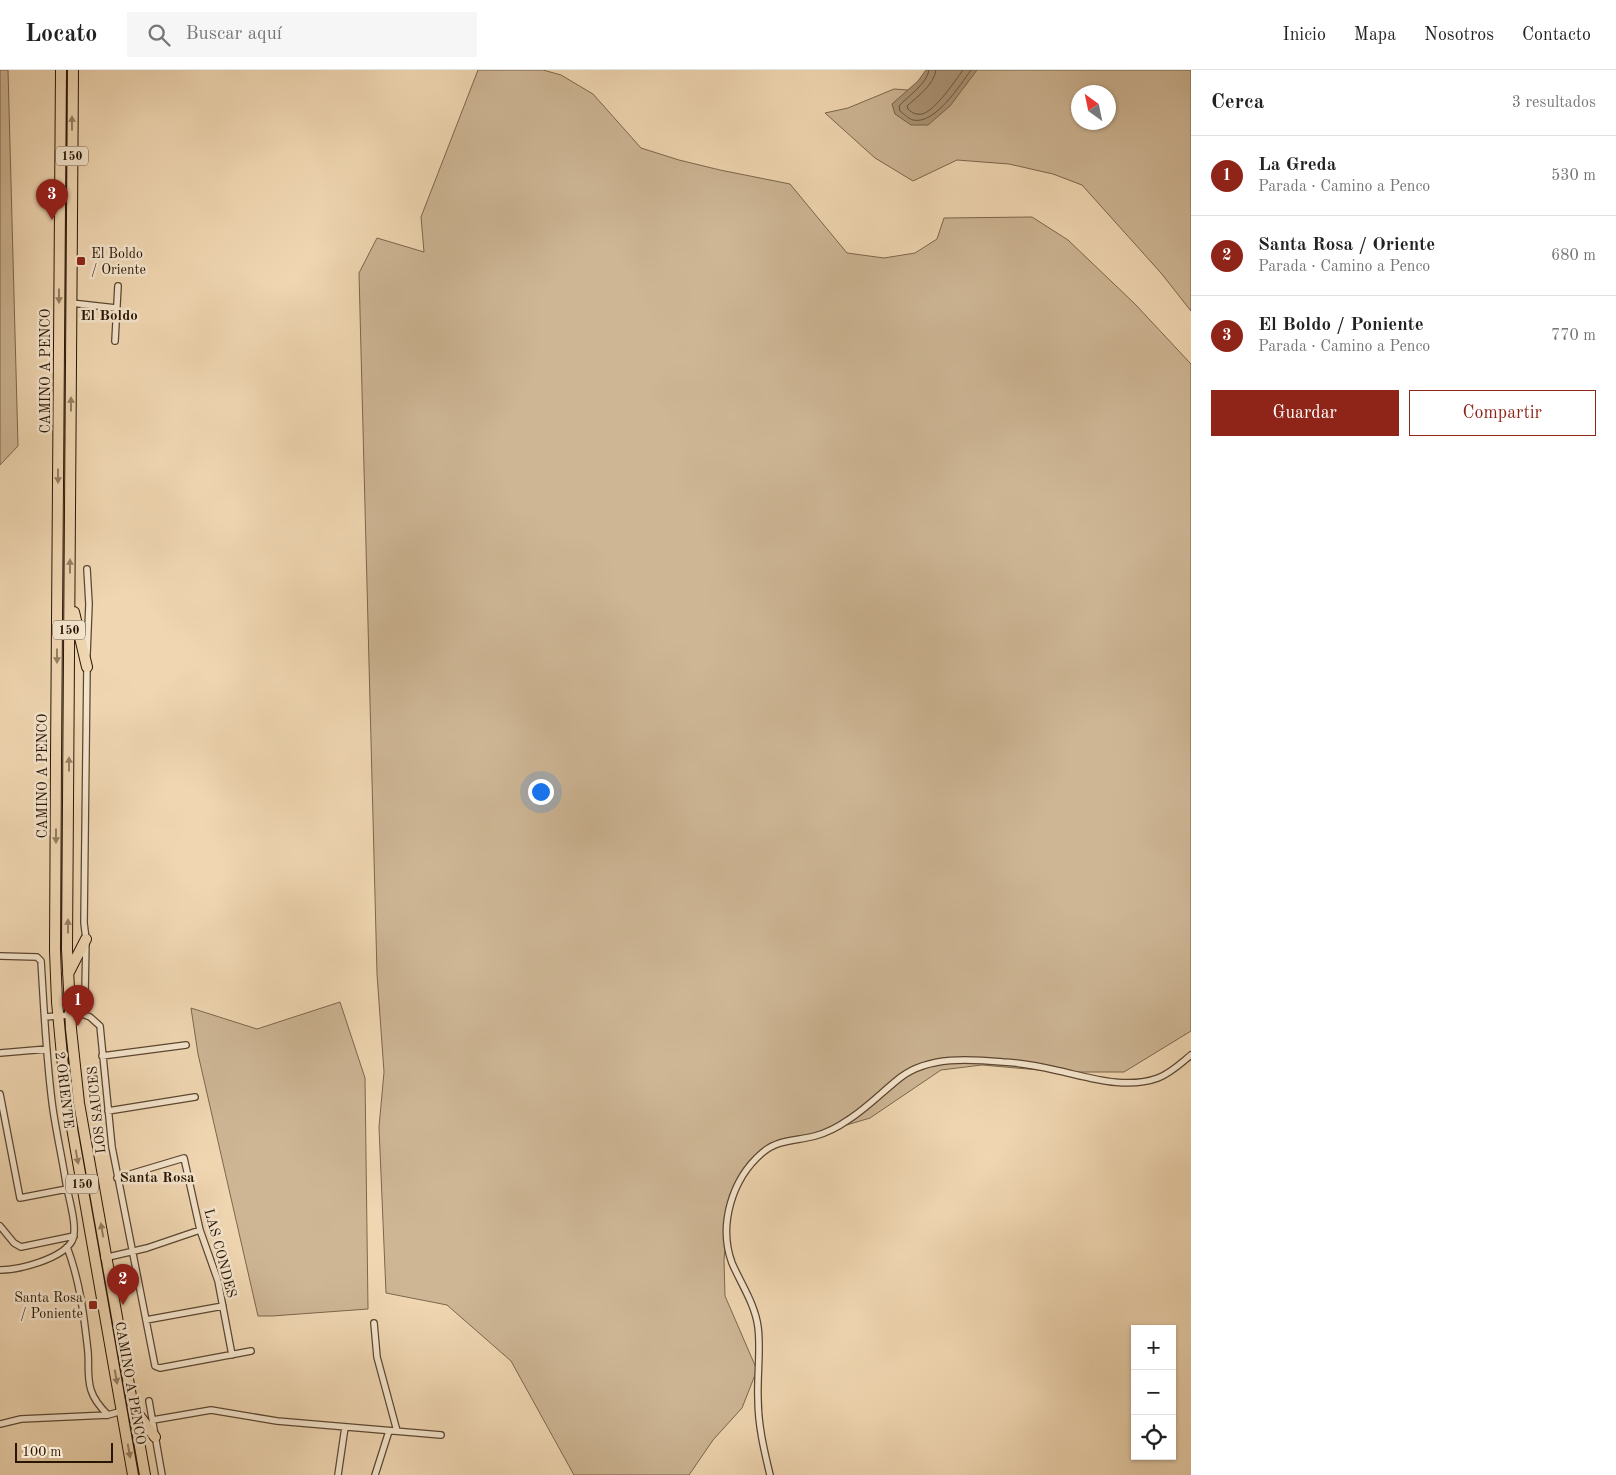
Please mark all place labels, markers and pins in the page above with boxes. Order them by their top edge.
pin: 3 [36,179,68,220]
place label: El Boldo / Oriente [91,247,146,277]
marker: El Boldo / Oriente [75,255,87,267]
pin: 1 [62,985,94,1026]
pin: 2 [107,1264,139,1305]
place label: Santa Rosa / Poniente [14,1291,83,1321]
marker: Santa Rosa / Poniente [87,1299,99,1311]

